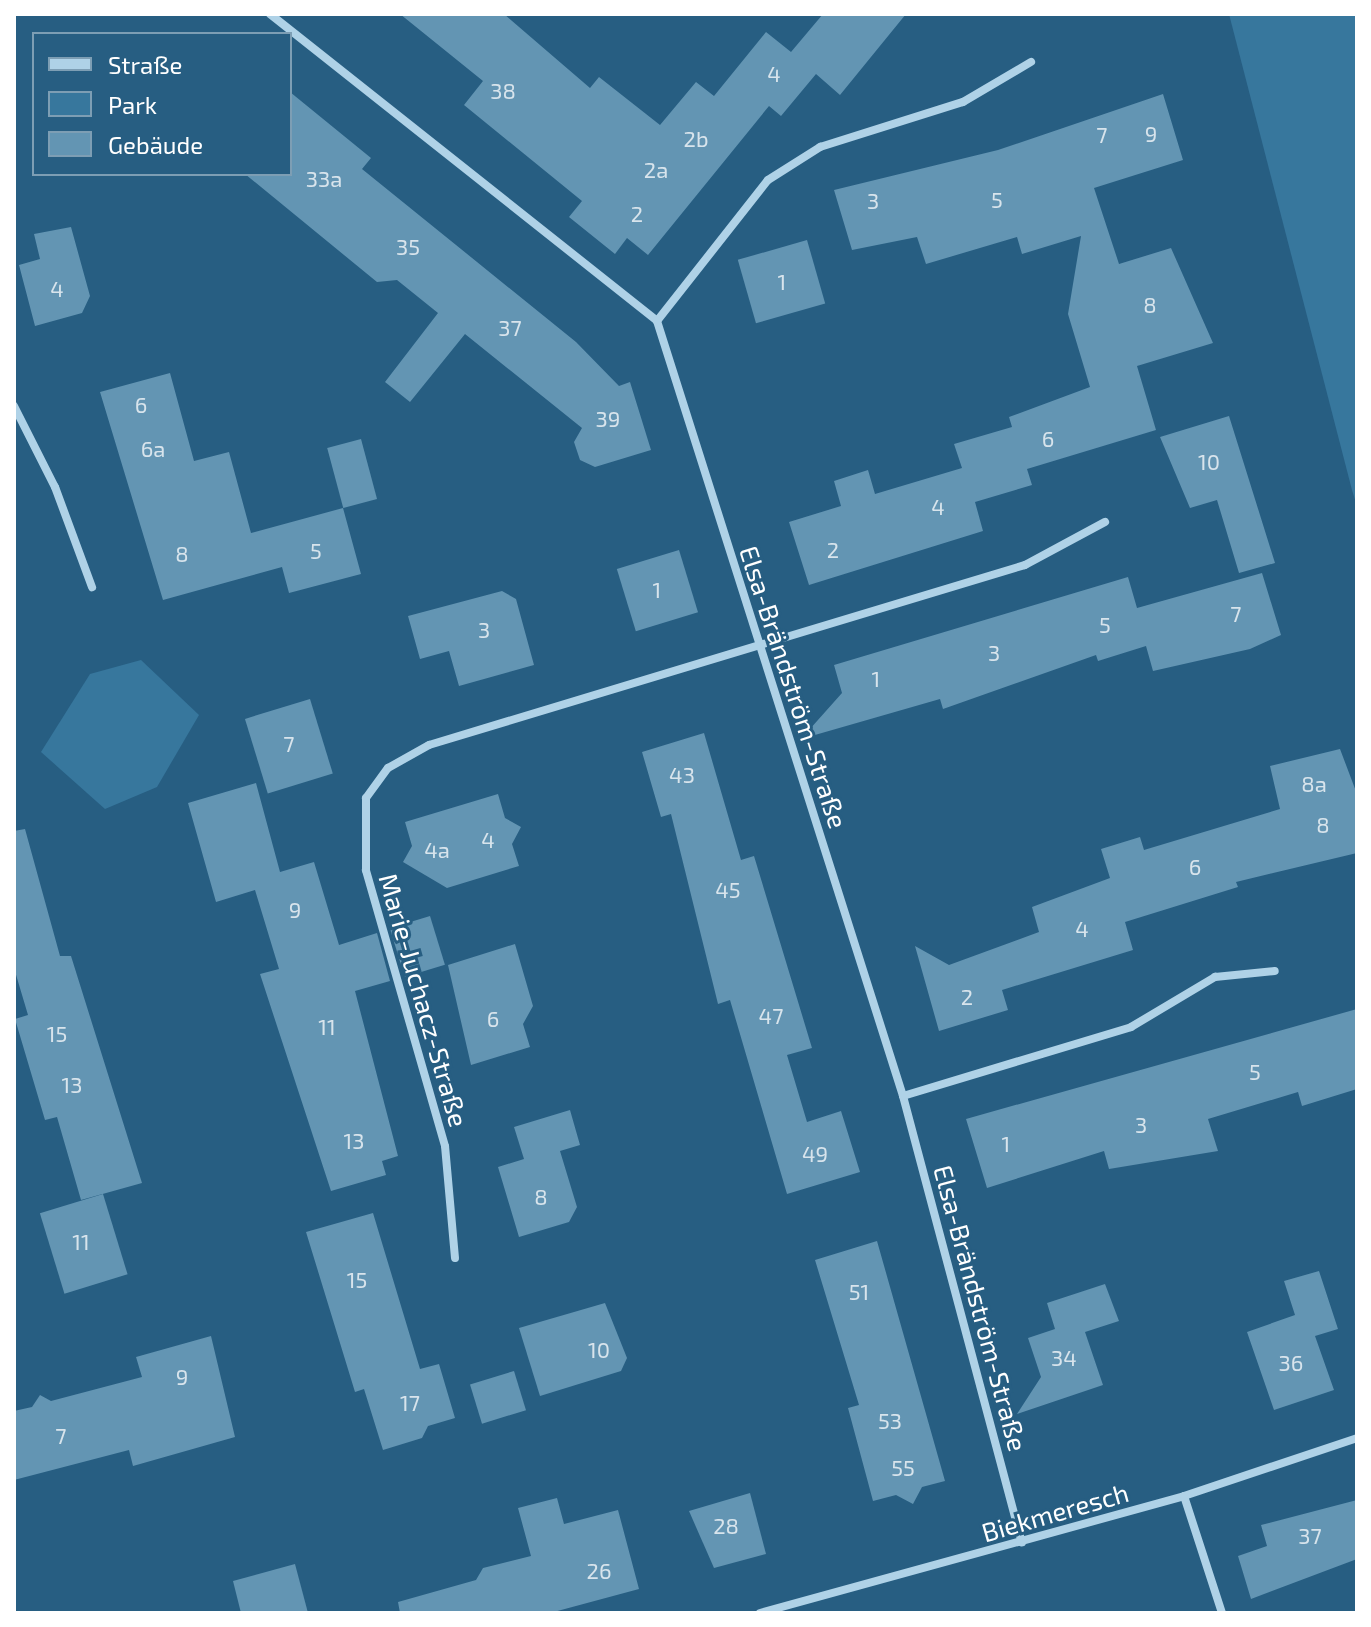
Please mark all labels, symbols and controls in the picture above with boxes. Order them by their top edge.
legend [32,32,292,176]
text: Straße [108,50,182,79]
house number: 4 [767,61,781,87]
house number: 38 [490,78,516,104]
text: Park [108,90,157,119]
house number: 9 [1145,121,1157,147]
house number: 7 [1096,122,1108,148]
house number: 2b [684,126,708,152]
text: Gebäude [108,130,203,159]
house number: 2a [644,157,668,183]
house number: 33a [306,166,342,192]
house number: 5 [991,187,1003,213]
house number: 3 [867,188,879,214]
house number: 2 [631,201,643,227]
house number: 35 [396,234,420,260]
house number: 1 [778,269,786,295]
house number: 4 [50,276,64,302]
house number: 8 [1143,292,1157,318]
house number: 37 [498,315,522,341]
house number: 6 [135,392,147,418]
house number: 39 [596,406,620,432]
house number: 6 [1042,426,1054,452]
house number: 6a [141,436,165,462]
house number: 10 [1198,449,1220,475]
house number: 4 [931,494,945,520]
house number: 2 [827,537,839,563]
house number: 5 [310,538,322,564]
house number: 8 [175,541,189,567]
street label: Elsa-Brändström-Straße [734,542,854,832]
house number: 1 [653,577,661,603]
house number: 7 [1230,601,1242,627]
house number: 5 [1099,612,1111,638]
house number: 3 [478,617,490,643]
house number: 3 [988,640,1000,666]
house number: 1 [872,666,880,692]
house number: 7 [283,731,295,757]
house number: 43 [669,762,695,788]
house number: 8a [1301,771,1327,797]
house number: 8 [1316,812,1330,838]
house number: 4 [481,827,495,853]
house number: 4a [424,837,450,863]
house number: 6 [1189,854,1201,880]
street label: Marie-Juchacz-Straße [373,870,475,1130]
house number: 45 [715,877,741,903]
house number: 9 [289,897,301,923]
house number: 4 [1075,916,1089,942]
house number: 2 [961,984,973,1010]
house number: 47 [759,1003,783,1029]
house number: 6 [487,1006,499,1032]
house number: 11 [318,1014,336,1040]
house number: 15 [47,1021,67,1047]
house number: 5 [1249,1059,1261,1085]
house number: 13 [62,1072,82,1098]
house number: 3 [1135,1112,1147,1138]
house number: 13 [344,1128,364,1154]
house number: 1 [1002,1131,1010,1157]
house number: 49 [802,1141,828,1167]
street label: Elsa-Brändström-Straße [928,1162,1034,1454]
house number: 8 [534,1184,548,1210]
house number: 11 [72,1229,90,1255]
house number: 15 [347,1267,367,1293]
house number: 51 [849,1279,869,1305]
house number: 10 [588,1337,610,1363]
house number: 34 [1051,1345,1077,1371]
house number: 36 [1279,1350,1303,1376]
house number: 9 [176,1364,188,1390]
house number: 17 [400,1390,420,1416]
house number: 53 [878,1408,902,1434]
house number: 7 [55,1423,67,1449]
house number: 55 [891,1455,915,1481]
street label: Biekmeresch [978,1476,1132,1548]
house number: 28 [713,1513,739,1539]
house number: 37 [1298,1523,1322,1549]
house number: 26 [587,1558,611,1584]

